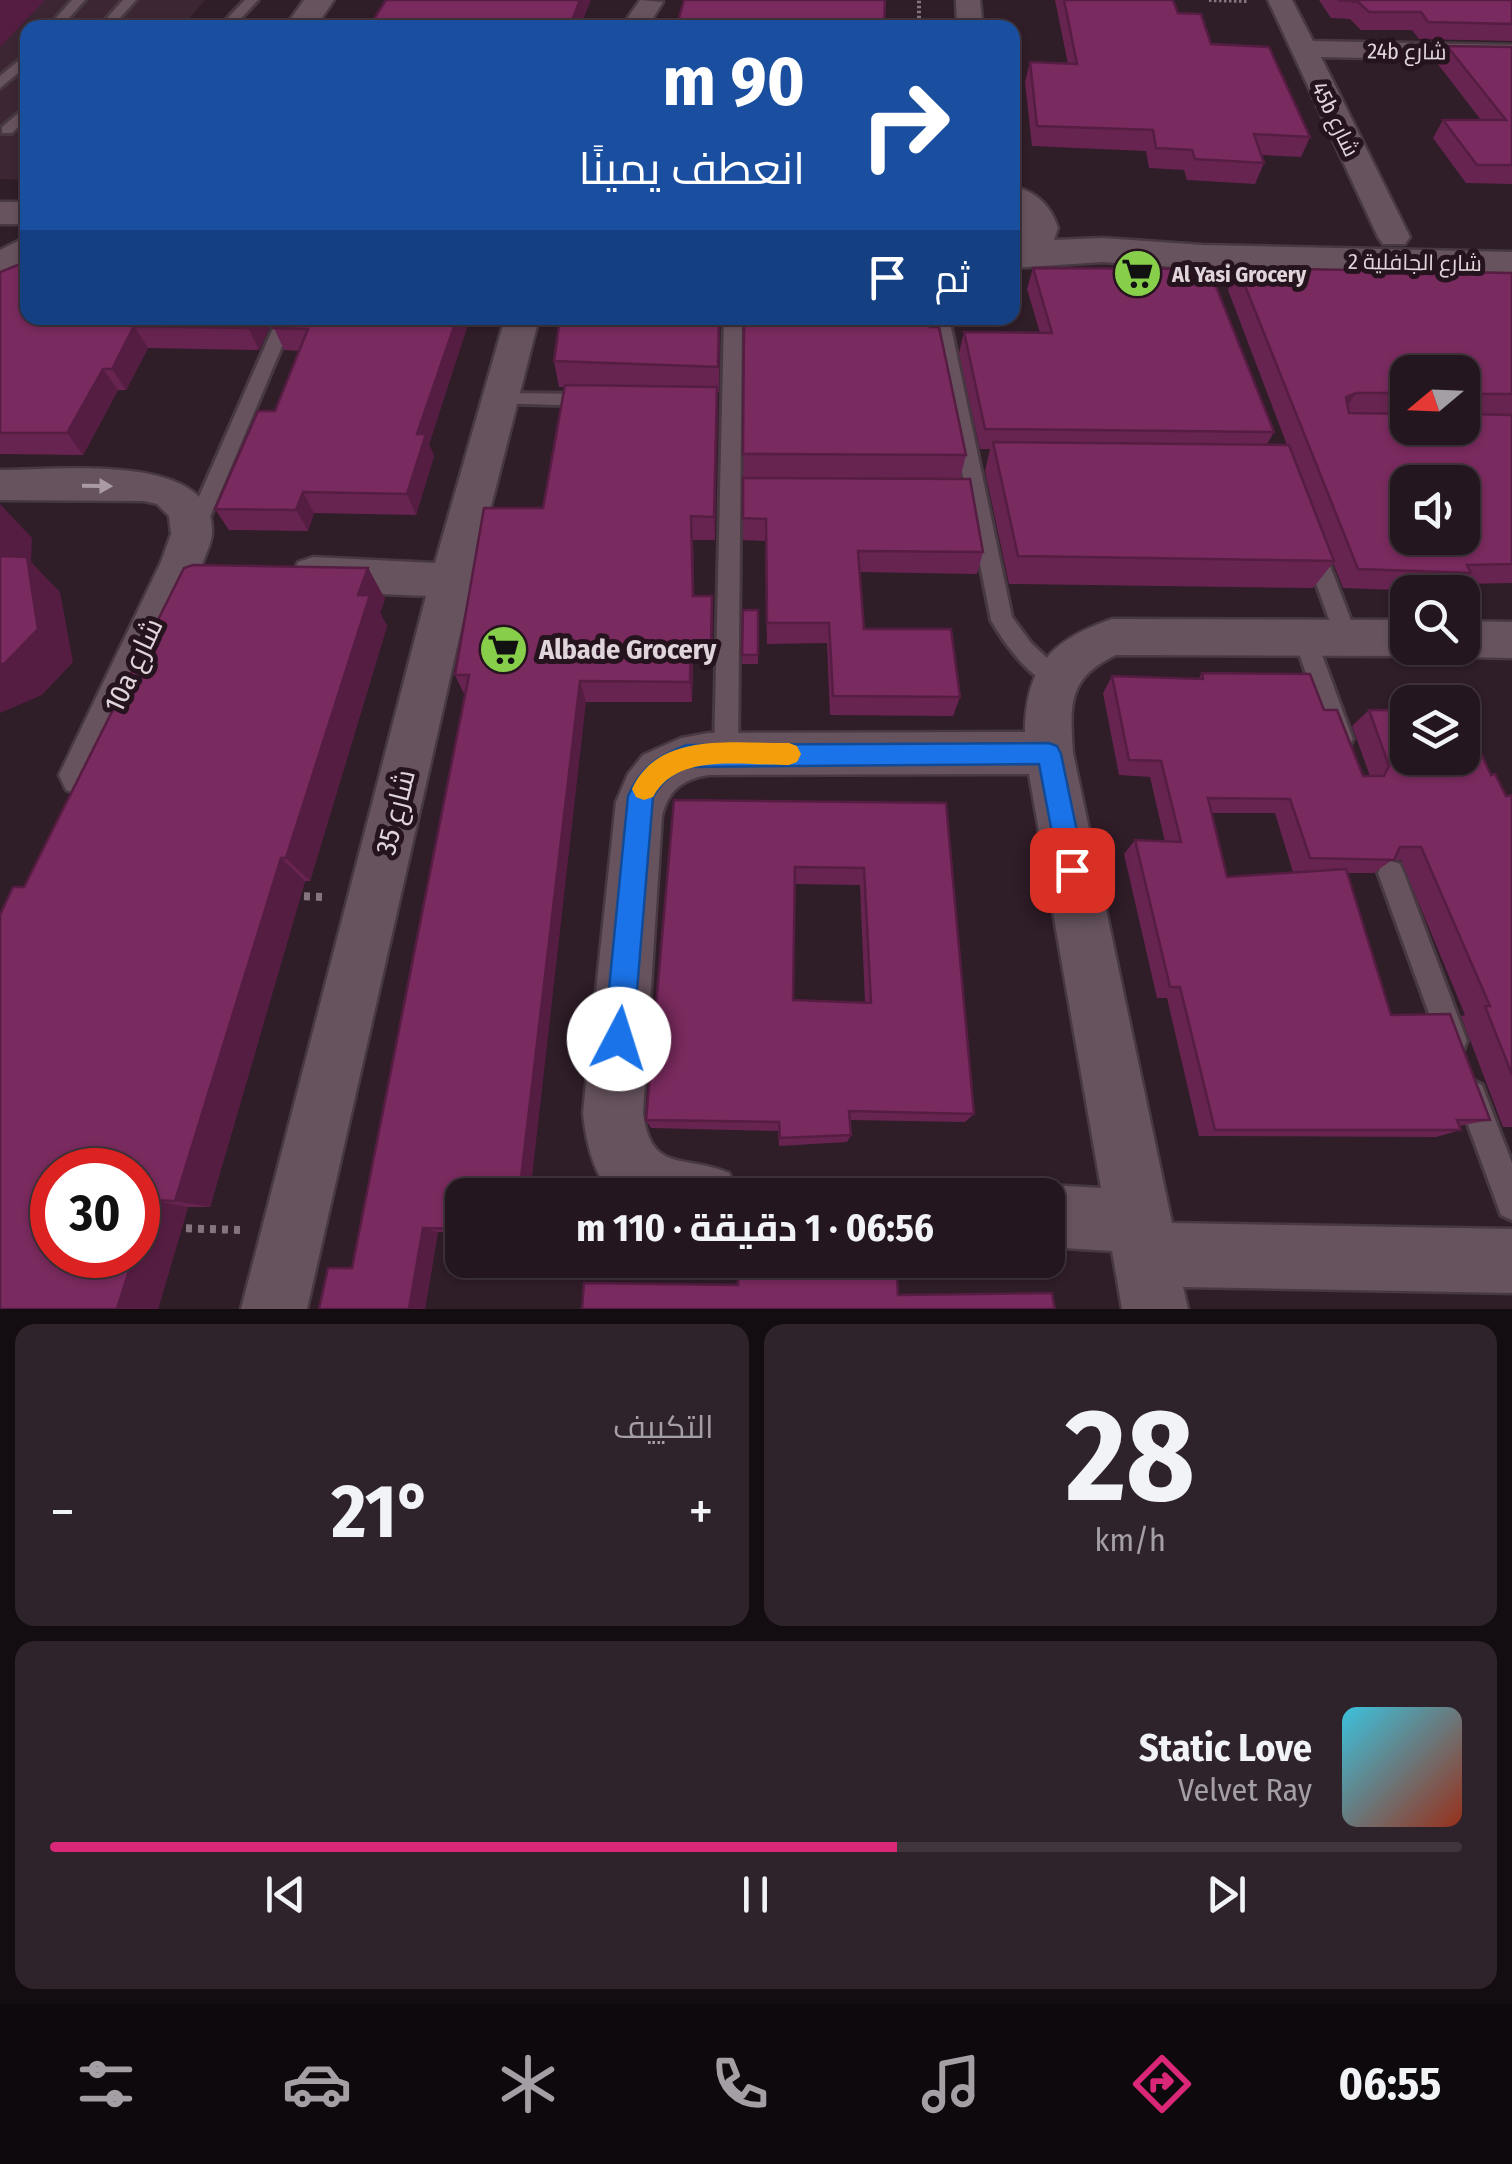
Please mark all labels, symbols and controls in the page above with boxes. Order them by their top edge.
street label: 24b شارع [1367,37,1447,67]
text: 90 m [663,40,805,124]
icon: right [840,60,970,190]
street label: 45b شارع [1305,77,1365,162]
text: انعطف يمينًا [578,142,805,196]
supermarket icon: Al Yasi Grocery [1111,248,1163,300]
street label: شارع الجافلية 2 [1348,248,1482,278]
icon: arrive [860,250,915,305]
text: ثم [935,256,970,302]
place label: Al Yasi Grocery [1171,261,1307,288]
north arrow [1390,355,1480,445]
map controls [1390,355,1480,775]
button: sound [1390,465,1480,555]
one-way arrow [82,478,114,494]
button: search [1390,575,1480,665]
street label: 10a شارع [97,613,171,718]
supermarket icon: Albade Grocery [478,623,530,675]
place label: Albade Grocery [538,633,717,666]
button: layers [1390,685,1480,775]
street label: شارع 35 [369,766,424,858]
pin [1030,828,1115,913]
icon: arrive [1045,843,1100,898]
position arrow [567,987,671,1091]
speed limit sign: 30 [30,1148,160,1278]
text: 06:56 · 1 دقيقة · 110 m [576,1205,934,1251]
text: 28 [1066,1378,1195,1534]
text: التكييف [613,1408,714,1446]
text: 21° [332,1467,432,1557]
text: − [50,1479,75,1545]
text: + [688,1479,714,1545]
text: km/h [1095,1521,1166,1559]
text: Static Love [1139,1725,1312,1771]
text: Velvet Ray [1178,1771,1312,1809]
icon: previous [258,1867,313,1922]
icon: pause [728,1867,783,1922]
icon: next [1199,1867,1254,1922]
icon: filters [71,2049,141,2119]
icon: car [282,2049,352,2119]
icon: climate [493,2049,563,2119]
icon: phone [705,2049,775,2119]
icon: music [916,2049,986,2119]
icon: directions [1127,2049,1197,2119]
text: 06:55 [1339,2057,1441,2111]

